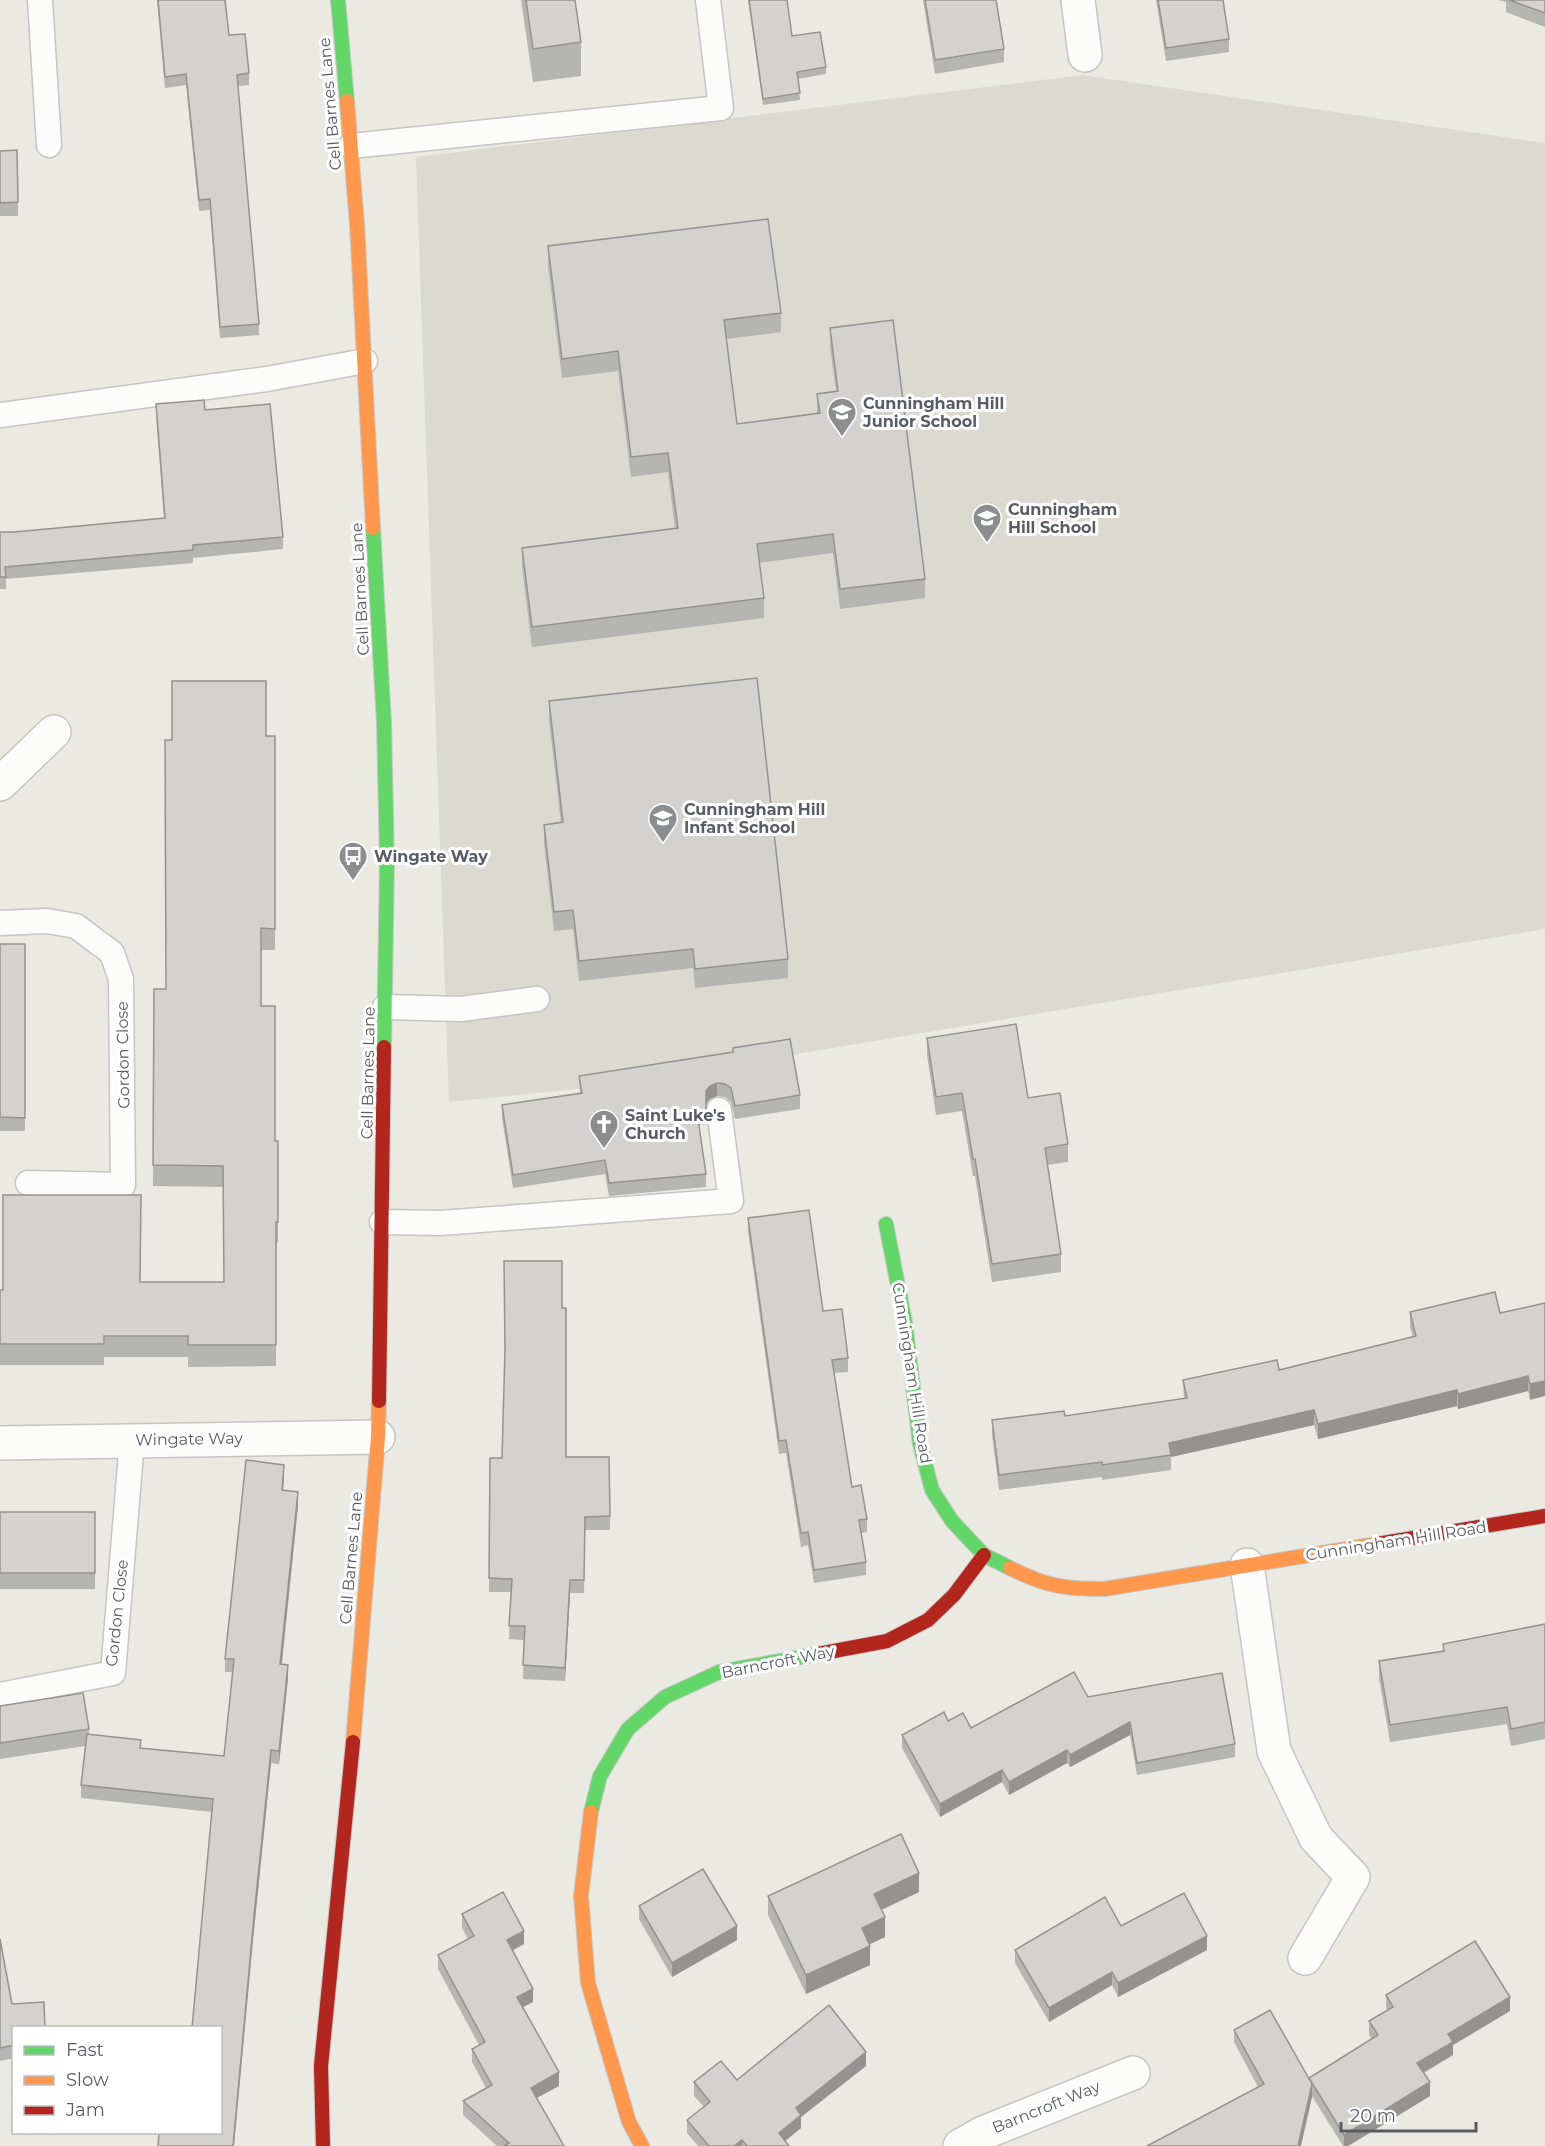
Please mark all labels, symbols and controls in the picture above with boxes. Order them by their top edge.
street label: Cell Barnes Lane [315,37,345,171]
place label: Cunningham Hill Junior School [862,394,1004,431]
school or university icon: Cunningham Hill Junior School [826,396,858,438]
place label: Cunningham Hill School [1008,500,1117,537]
school or university icon: Cunningham Hill School [971,502,1003,544]
street label: Cell Barnes Lane [347,522,373,656]
place label: Cunningham Hill Infant School [684,800,825,837]
school or university icon: Cunningham Hill Infant School [647,802,679,844]
bus stop icon: Wingate Way [337,840,369,882]
place label: Wingate Way [374,847,488,866]
street label: Gordon Close [113,1001,133,1109]
street label: Cell Barnes Lane [357,1006,379,1140]
place label: Saint Luke's Church [625,1106,726,1143]
church icon: Saint Luke's Church [588,1108,620,1150]
street label: Cunningham Hill Road [888,1281,936,1465]
street label: Wingate Way [135,1429,243,1449]
street label: Cell Barnes Lane [336,1491,366,1625]
street label: Cunningham Hill Road [1304,1517,1488,1565]
street label: Gordon Close [102,1558,132,1668]
street label: Barncroft Way [720,1642,836,1682]
legend [12,2026,222,2134]
text: Fast [66,2039,104,2061]
text: Slow [66,2069,109,2091]
street label: Barncroft Way [989,2077,1103,2137]
scale bar [1341,2095,1476,2133]
text: Jam [65,2099,105,2121]
text: 20 m [1350,2105,1396,2127]

